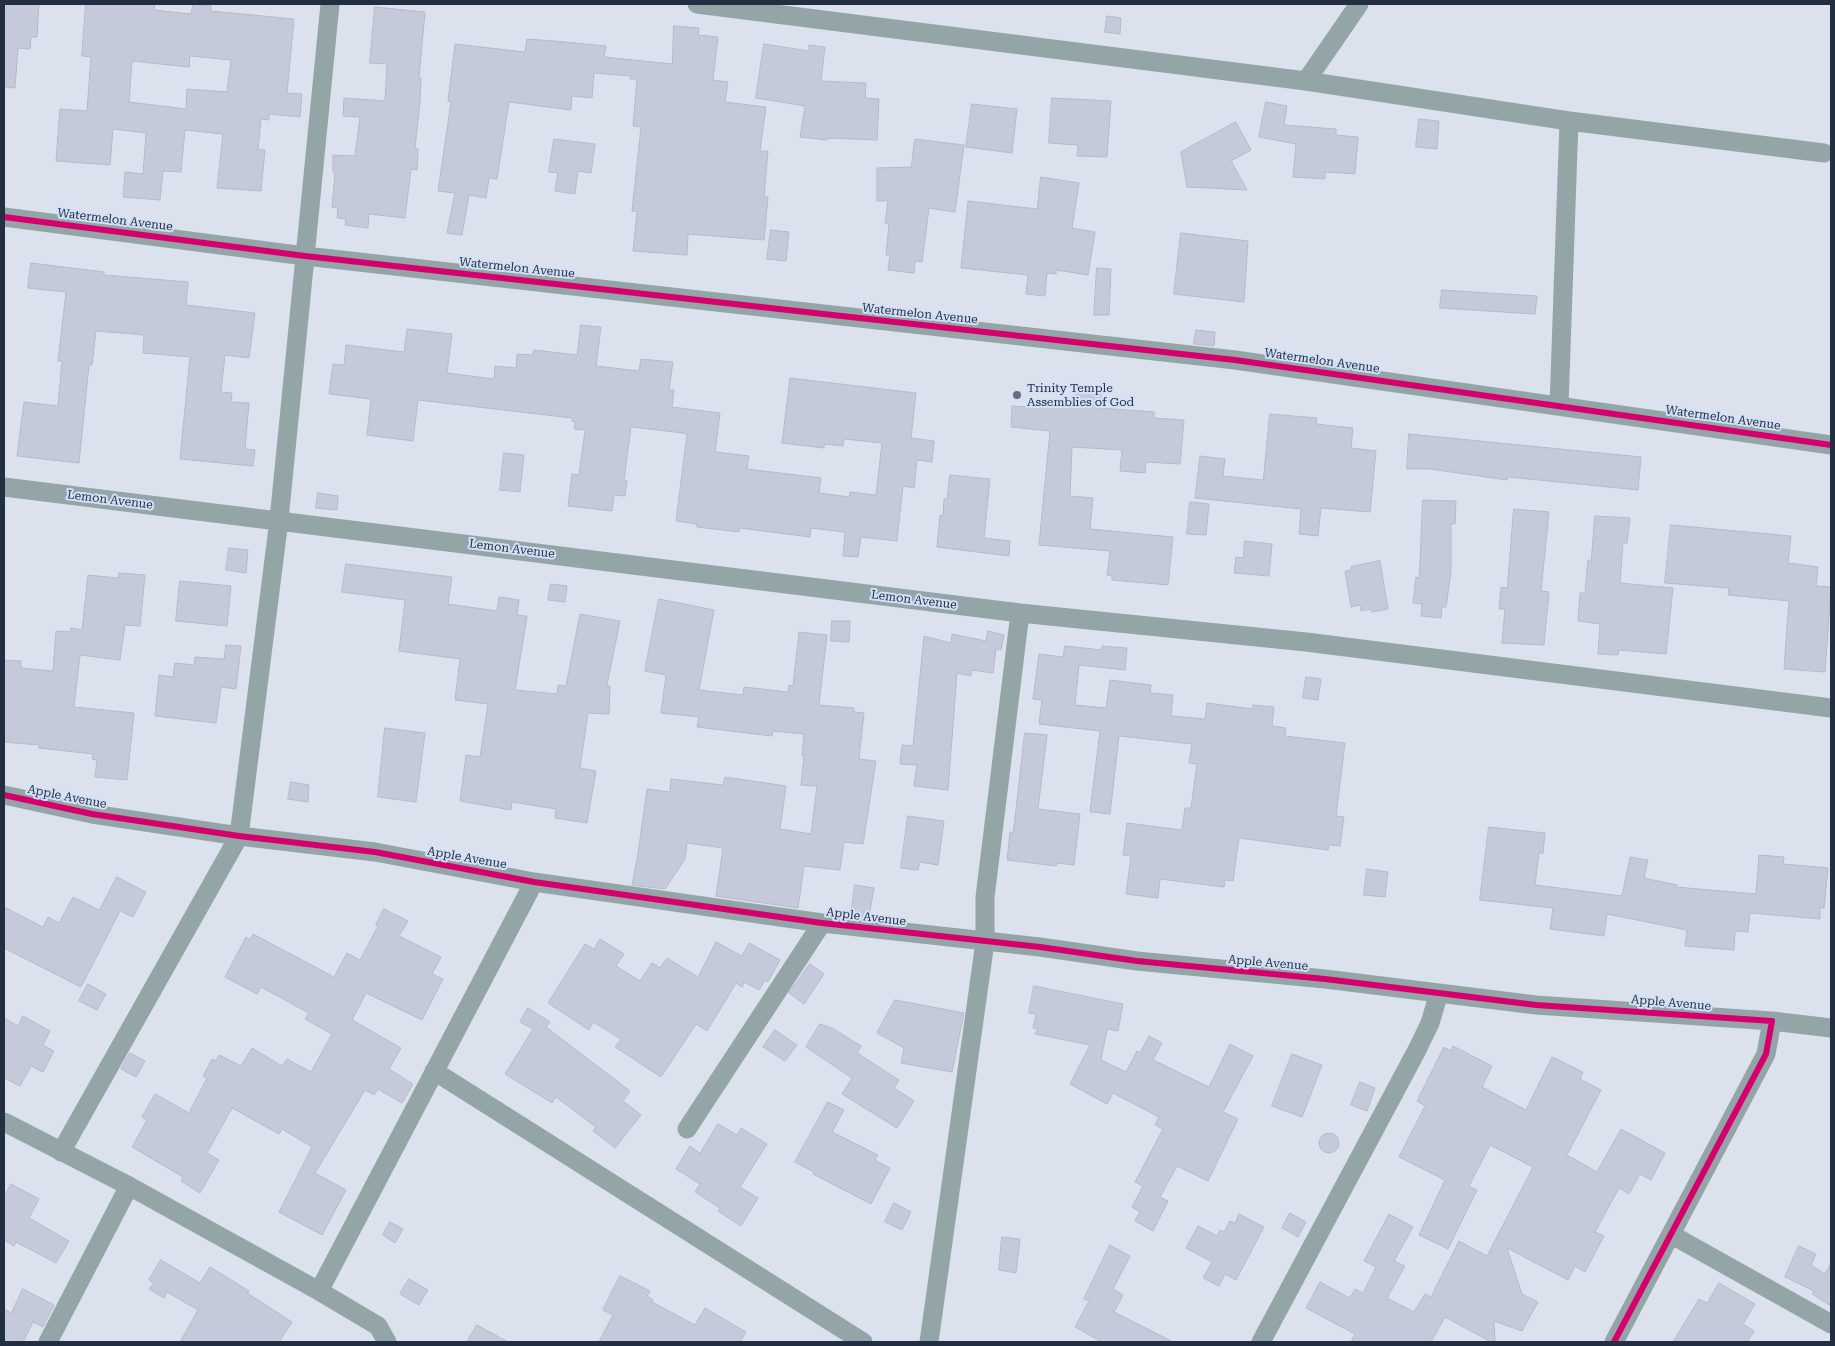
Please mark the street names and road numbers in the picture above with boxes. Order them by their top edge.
street label: Watermelon Avenue [56,206,174,234]
street label: Watermelon Avenue [458,255,576,281]
street label: Watermelon Avenue [861,301,979,327]
street label: Watermelon Avenue [1263,346,1381,376]
street label: Watermelon Avenue [1664,403,1782,433]
street label: Lemon Avenue [66,488,154,512]
street label: Lemon Avenue [468,537,556,561]
street label: Lemon Avenue [870,588,958,612]
street label: Apple Avenue [26,782,108,812]
street label: Apple Avenue [426,844,508,872]
street label: Apple Avenue [825,905,907,929]
street label: Apple Avenue [1227,952,1309,974]
street label: Apple Avenue [1630,992,1712,1014]

